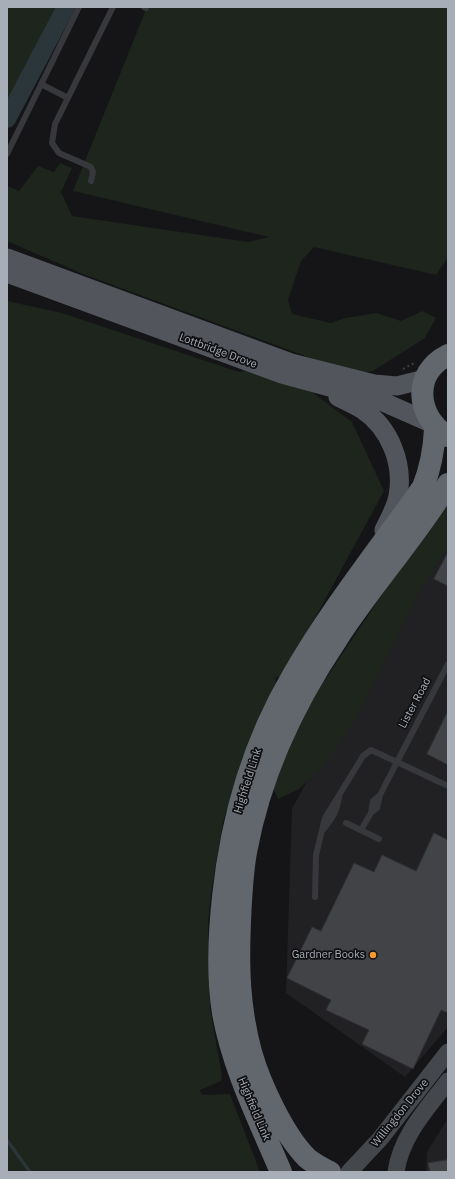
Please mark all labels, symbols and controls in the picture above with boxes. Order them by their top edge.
street label: Lottbridge Drove [177,331,259,371]
street label: Lister Road [396,675,434,731]
street label: Highfield Link [231,747,265,815]
place label: Gardner Books [292,948,365,962]
marker: Gardner Books [368,950,378,960]
street label: Highfield Link [235,1076,273,1142]
street label: Willingdon Drove [369,1076,431,1150]

